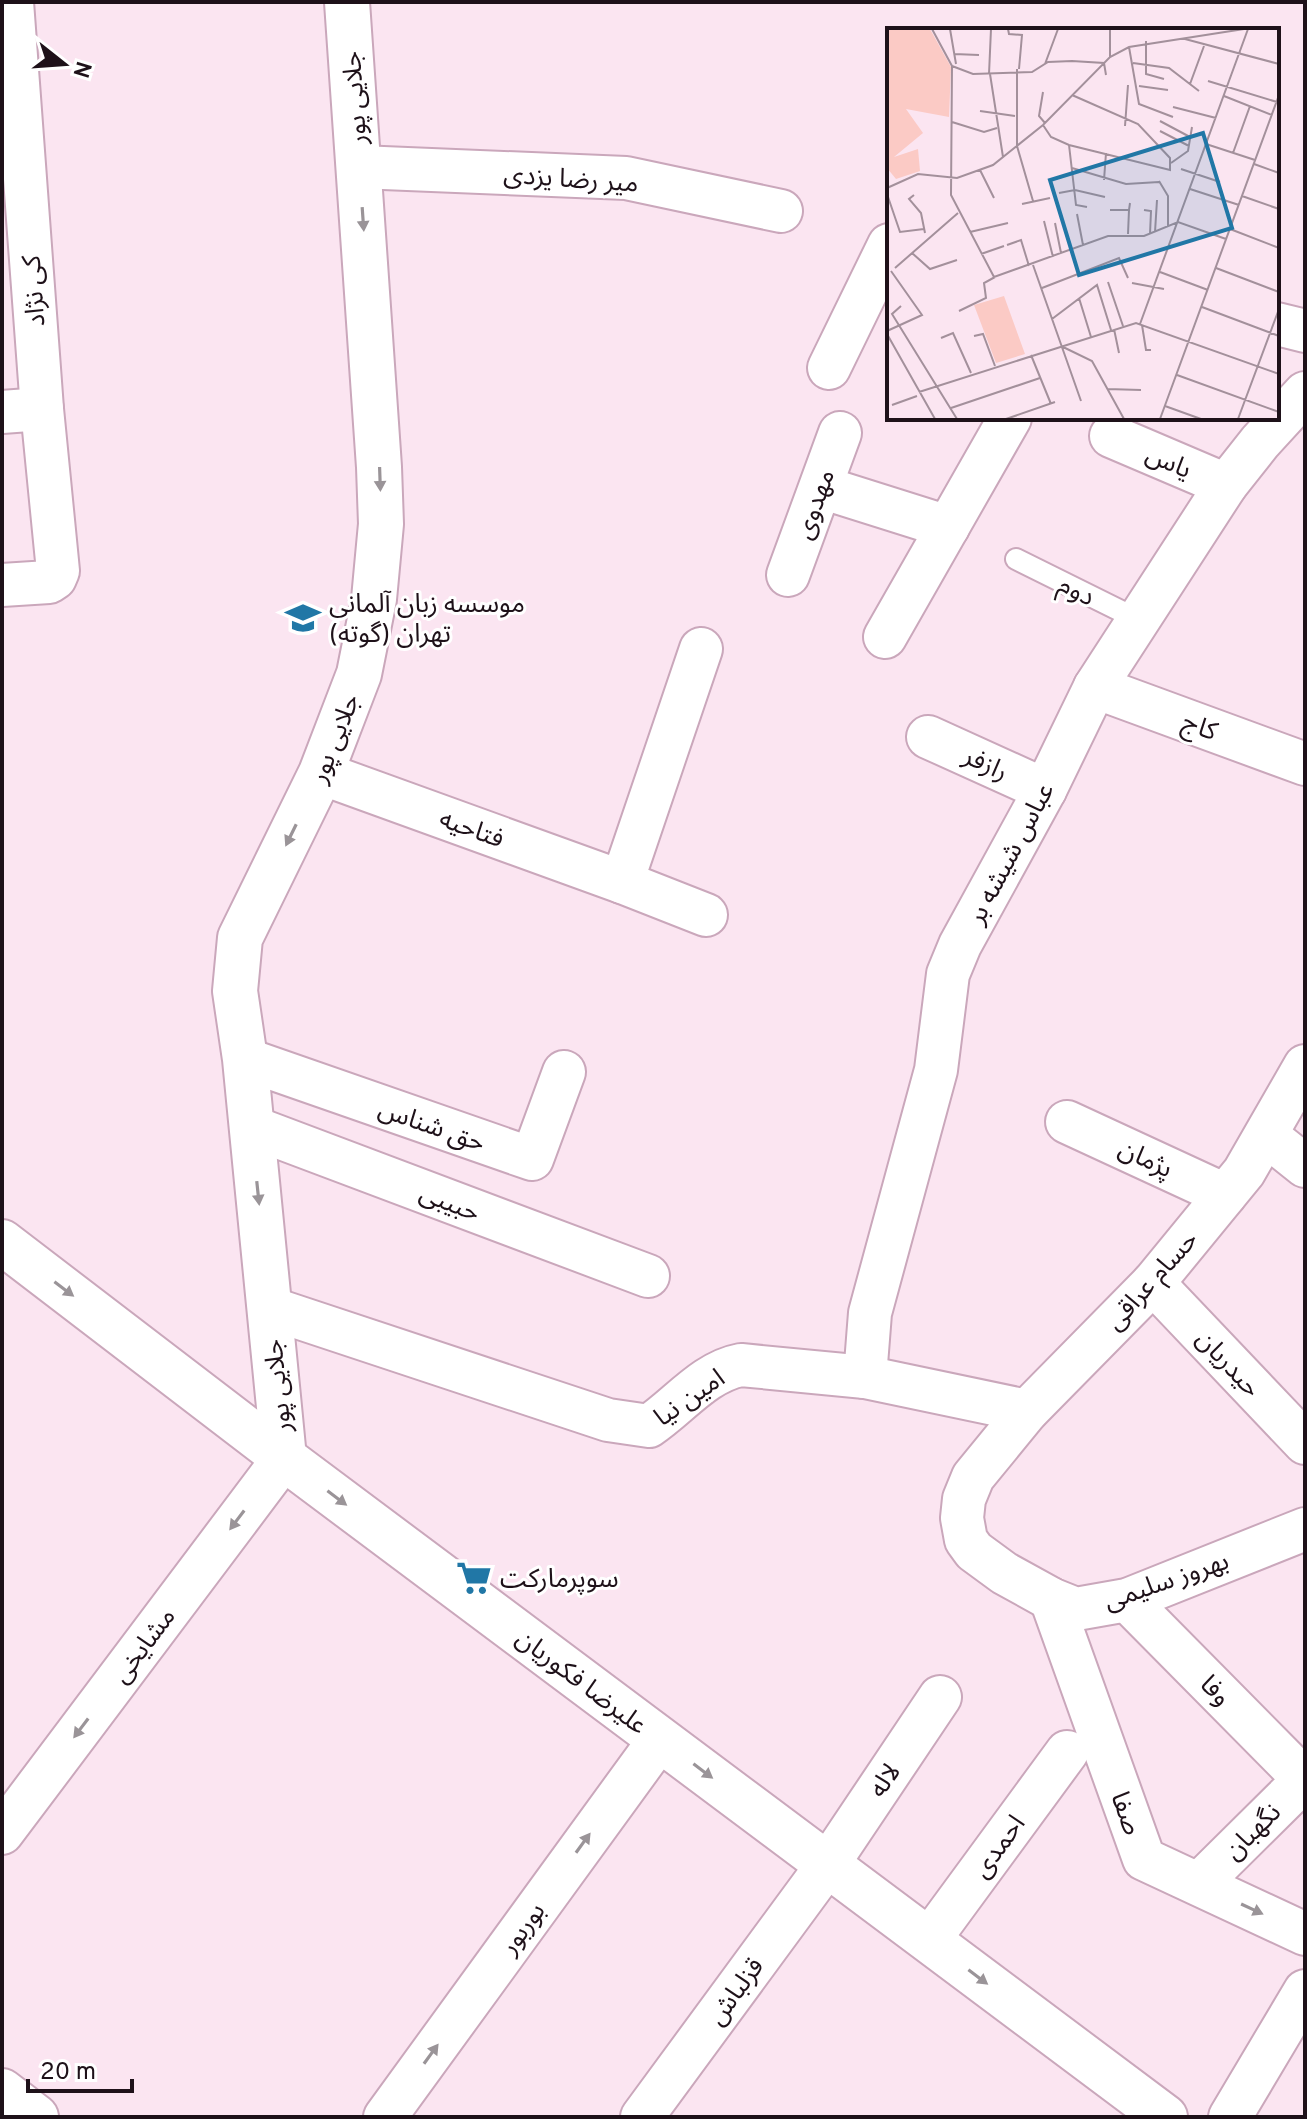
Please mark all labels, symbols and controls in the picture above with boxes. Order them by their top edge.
north arrow [24,24,104,104]
inset map [887,28,1279,420]
street label: جلایی پور [337,50,376,147]
text: N [66,58,96,81]
street label: میر رضا یزدی [502,159,639,202]
one-way arrow [357,207,370,232]
street label: کی نژاد [17,254,54,327]
street label: یاس [1140,439,1196,488]
street label: مهدوی [789,465,844,544]
one-way arrow [373,467,386,492]
street label: دوم [1052,569,1100,616]
place label: موسسه زبان آلمانی تهران (گوته) [329,589,525,652]
school or university icon: موسسه زبان آلمانی تهران (گوته) [284,599,322,637]
street label: جلایی پور [303,689,369,789]
street label: کاج [1177,707,1221,750]
street label: رازفر [956,740,1013,790]
street label: عباس شیشه بر [961,778,1063,931]
street label: فتاحیه [434,803,508,857]
one-way arrow [284,823,298,847]
street label: حق شناس [373,1094,489,1161]
street label: پژمان [1113,1133,1177,1187]
street label: حبیبی [414,1178,484,1231]
one-way arrow [252,1181,265,1206]
street label: حسام عراقی [1099,1225,1207,1339]
one-way arrow [54,1280,74,1296]
street label: حیدریان [1188,1324,1267,1405]
street label: جلایی پور [258,1338,301,1435]
street label: امین نیا [649,1363,732,1435]
one-way arrow [327,1489,348,1505]
one-way arrow [230,1510,246,1530]
street label: بهروز سلیمی [1100,1546,1234,1619]
supermarket icon: سوپرمارکت [455,1559,493,1597]
place label: سوپرمارکت [500,1564,619,1597]
street label: مشایخی [106,1602,184,1691]
street label: علیرضا فکوریان [508,1623,653,1743]
street label: وفا [1192,1669,1237,1714]
one-way arrow [73,1718,89,1738]
street label: لاله [863,1758,909,1805]
one-way arrow [692,1762,713,1778]
street label: صفا [1102,1788,1148,1840]
street label: نگهبان [1218,1797,1289,1868]
street label: احمدی [966,1809,1034,1886]
one-way arrow [575,1833,591,1854]
street label: بوربور [493,1897,554,1963]
one-way arrow [1240,1902,1264,1916]
street label: قزلباش [701,1952,773,2033]
one-way arrow [968,1968,988,1984]
scale bar [28,2043,132,2093]
one-way arrow [422,2044,438,2064]
text: 20 m [40,2058,96,2088]

